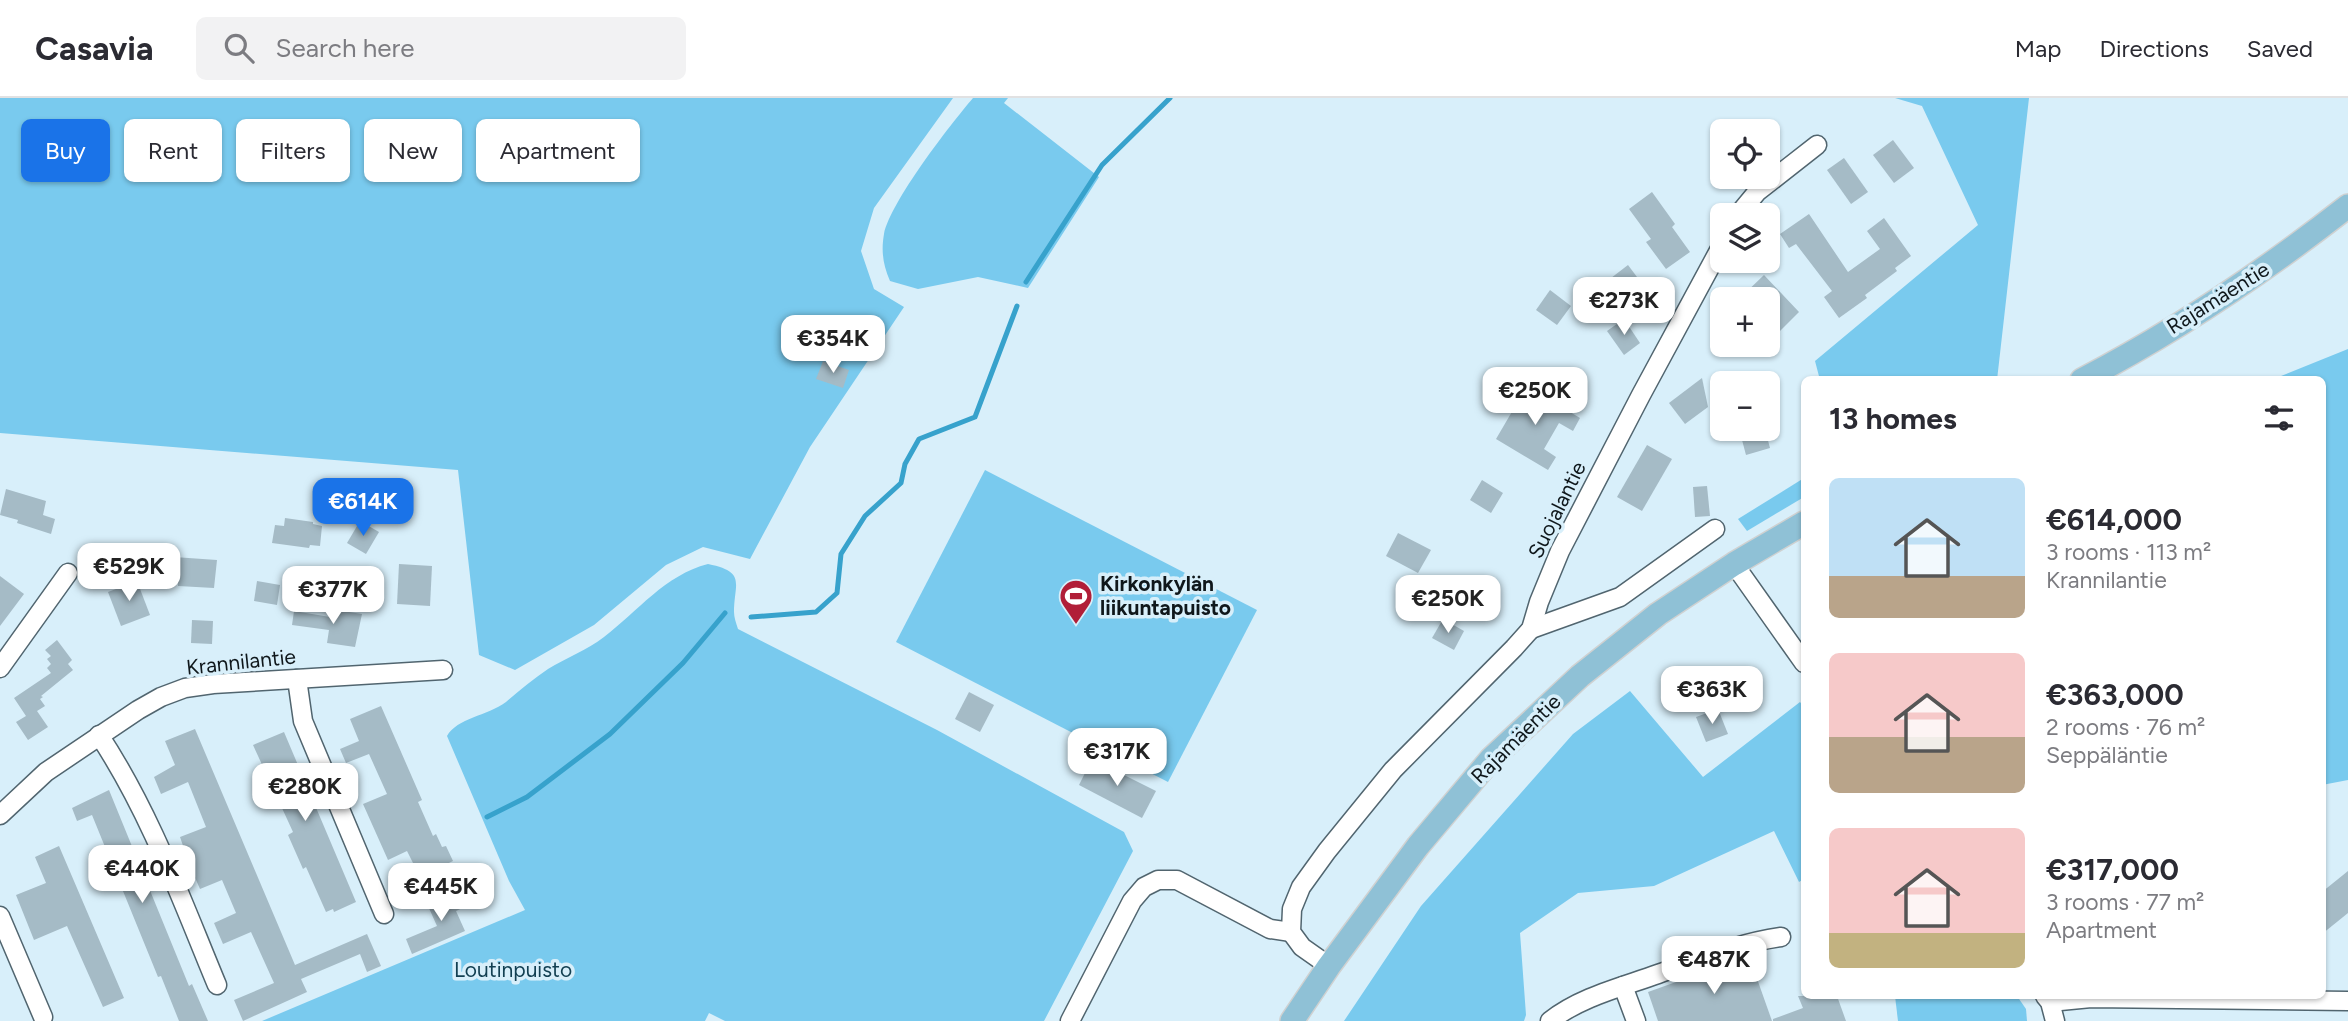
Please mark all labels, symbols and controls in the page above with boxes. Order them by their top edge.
search box [196,17,686,80]
text: Casavia [35,29,154,68]
icon: search [220,29,258,67]
text: Search here [276,32,415,64]
text: Map [2015,34,2061,63]
text: Directions [2099,34,2209,63]
text: Saved [2247,34,2313,63]
chip: Buy [21,119,110,182]
chip: Rent [124,119,222,182]
chip: Filters [236,119,350,182]
chip: New [364,119,462,182]
chip: Apartment [476,119,640,182]
map controls [1710,119,1780,441]
button: locate [1710,119,1780,189]
button: layers [1710,203,1780,273]
street label: Rajamäentie [2162,256,2274,339]
pin: €273K [1575,278,1673,337]
text: €273K [1589,286,1659,314]
button: + [1710,287,1780,357]
pin: €354K [784,316,882,375]
text: €354K [797,324,869,352]
pin: €250K [1486,368,1584,427]
button: − [1710,371,1780,441]
text: €250K [1499,376,1571,404]
icon: filters [2260,399,2298,437]
text: 13 homes [1829,400,1957,437]
street label: Suojalantie [1522,457,1591,562]
pin: €614K [314,478,412,538]
text: €614K [329,487,397,515]
text: €614,000 [2046,501,2182,538]
icon: home [1885,506,1969,590]
text: 3 rooms · 113 m² [2046,538,2211,566]
pin: €529K [80,544,178,603]
text: €529K [93,552,165,580]
pin: €377K [284,566,382,626]
text: Krannilantie [2046,566,2167,594]
place label: Kirkonkylän liikuntapuisto [1100,571,1231,620]
text: €377K [298,575,368,603]
pin: €250K [1399,575,1497,635]
sports icon: Kirkonkylän liikuntapuisto [1057,577,1095,626]
text: €250K [1412,584,1484,612]
street label: Krannilantie [185,643,297,680]
pin: €363K [1663,666,1761,726]
text: €363K [1677,675,1747,703]
text: €363,000 [2046,676,2184,713]
icon: home [1885,681,1969,765]
street label: Rajamäentie [1466,689,1566,789]
text: 2 rooms · 76 m² [2046,713,2205,741]
pin: €317K [1068,728,1166,788]
text: €317K [1084,737,1150,765]
text: Seppäläntie [2046,741,2168,769]
pin: €280K [256,764,354,823]
text: €280K [268,772,342,800]
pin: €440K [93,846,191,905]
text: €317,000 [2046,851,2179,888]
text: €440K [104,854,180,882]
icon: home [1885,856,1969,940]
pin: €445K [392,864,490,923]
text: €445K [404,872,478,900]
text: 3 rooms · 77 m² [2046,888,2204,916]
text: Apartment [2046,916,2157,944]
pin: €487K [1665,936,1763,996]
text: €487K [1678,945,1750,973]
park label: Loutinpuisto [454,957,572,982]

